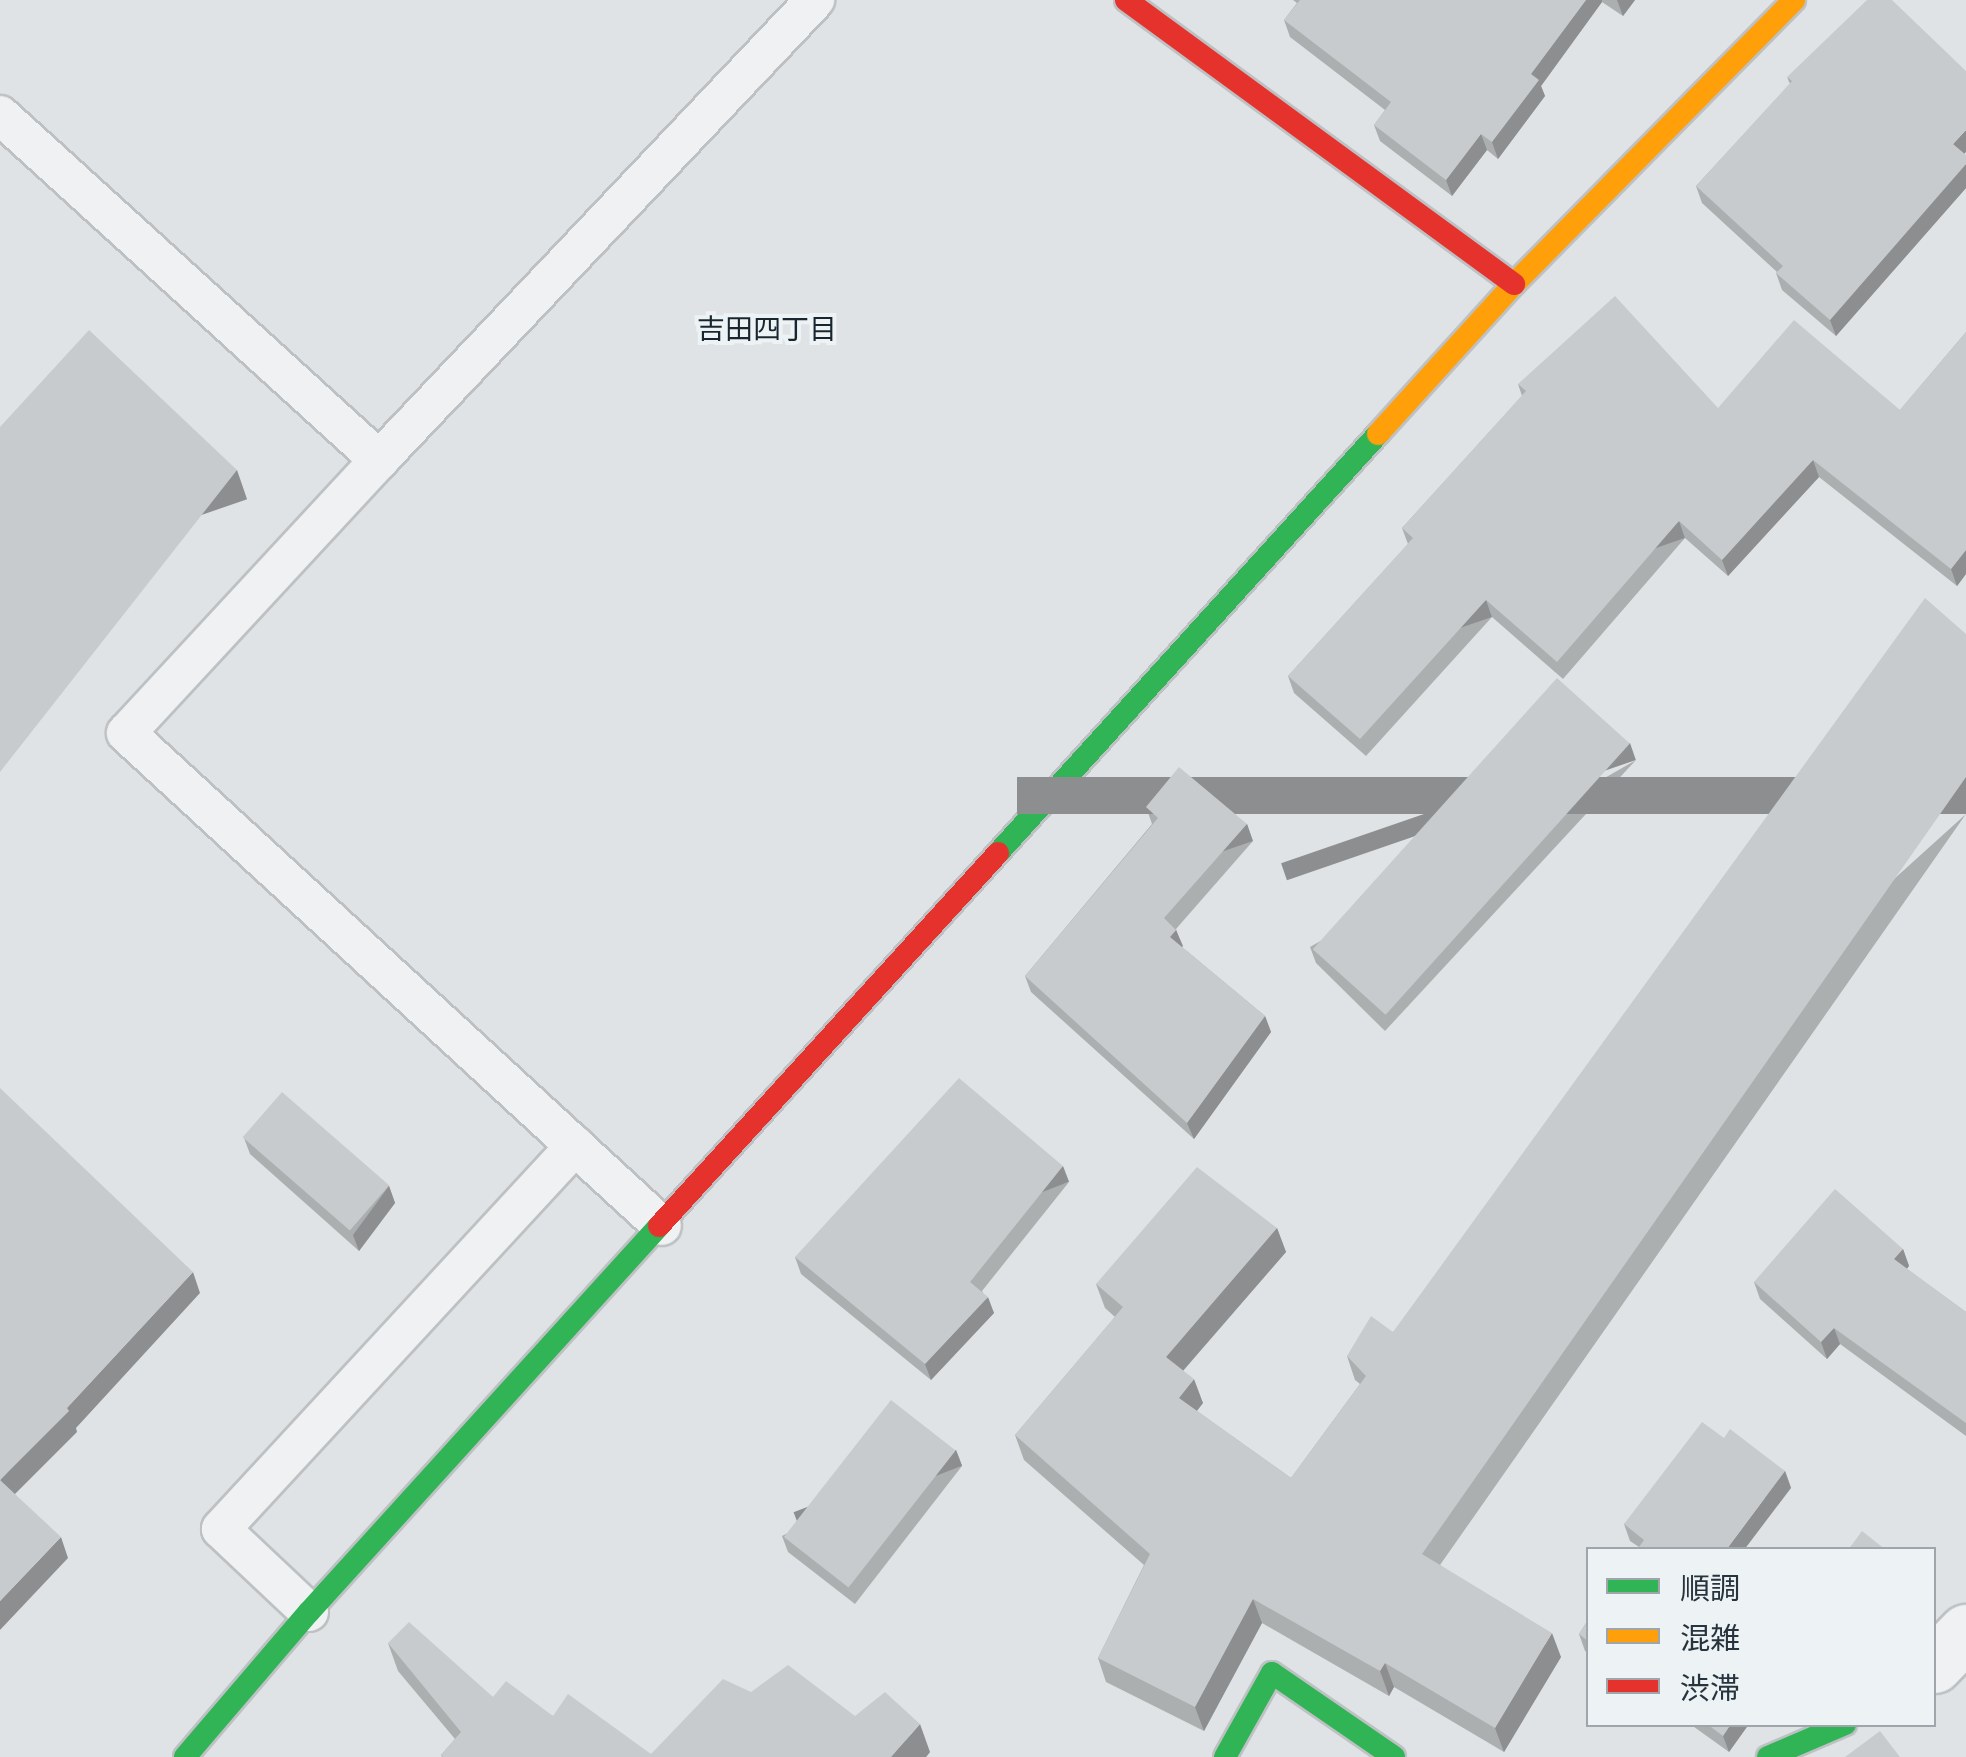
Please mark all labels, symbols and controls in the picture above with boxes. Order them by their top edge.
district label: 吉田四丁目 [697,312,837,346]
legend [1586,1547,1936,1727]
text: 順調 [1680,1570,1740,1606]
text: 混雑 [1680,1620,1740,1656]
text: 渋滞 [1680,1670,1740,1706]

